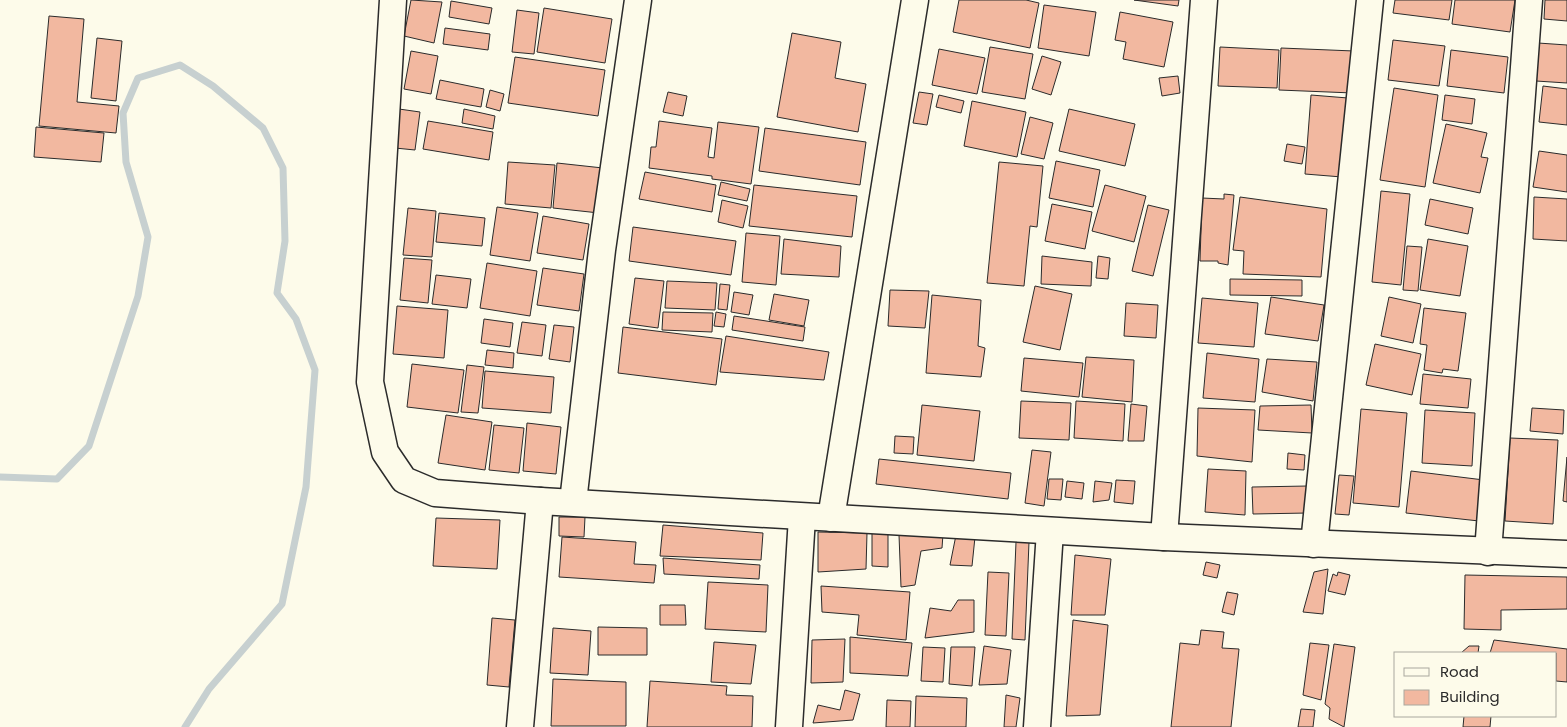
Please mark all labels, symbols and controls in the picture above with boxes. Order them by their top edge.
legend [1394,652,1557,717]
text: Road [1440,661,1479,682]
text: Building [1440,686,1500,707]

